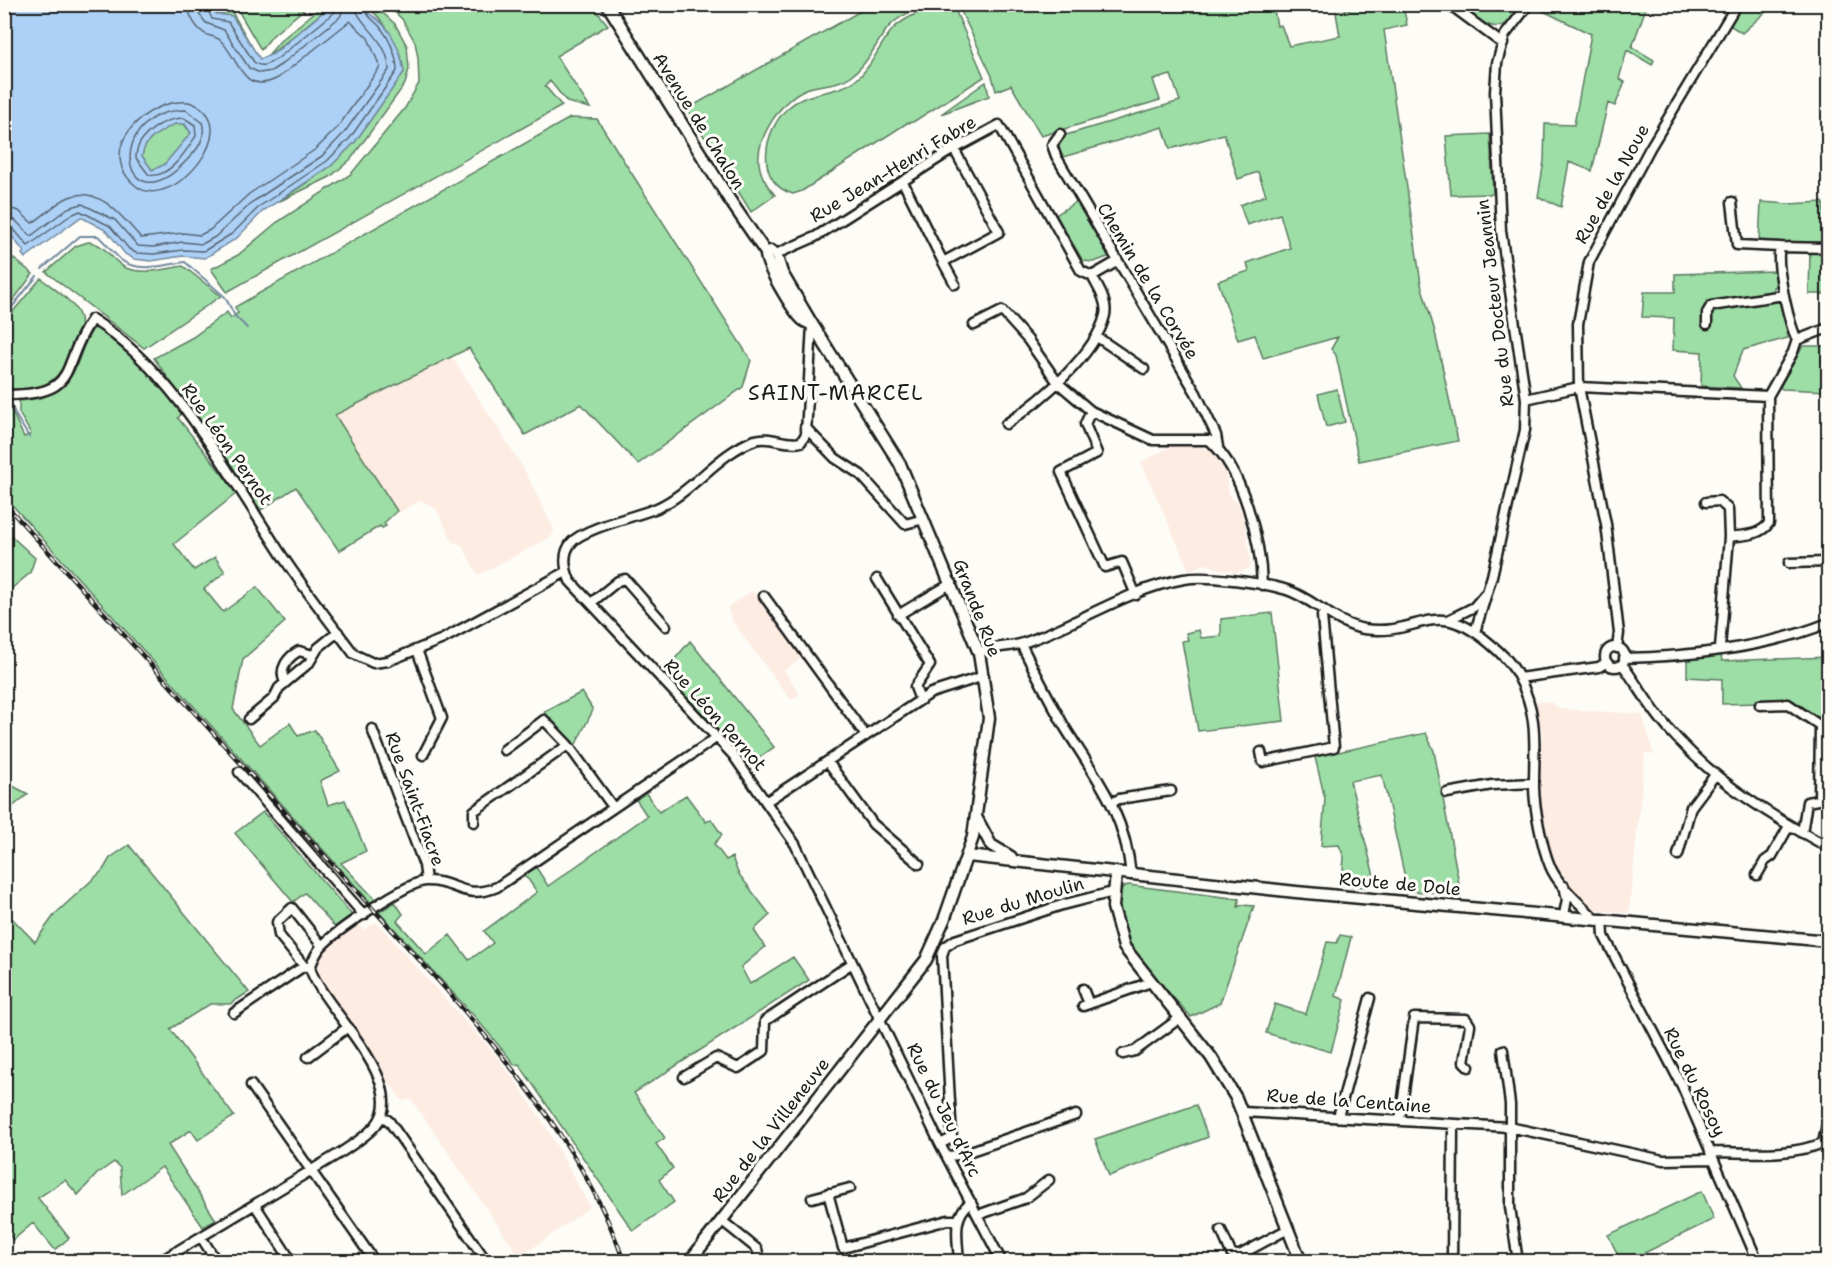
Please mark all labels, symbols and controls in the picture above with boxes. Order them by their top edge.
street label: Avenue de Chalon [647,48,751,194]
street label: Rue Jean-Henri Fabre [805,110,981,228]
street label: Rue de la Noue [1569,120,1655,248]
street label: Chemin de la Corvée [1092,198,1204,364]
street label: Rue du Docteur Jeannin [1470,198,1520,408]
street label: Rue Léon Pernot [176,378,278,510]
district label: SAINT-MARCEL [748,379,924,407]
street label: Grande Rue [947,556,1007,660]
street label: Rue Léon Pernot [658,654,772,776]
street label: Rue Saint-Fiacre [380,729,450,869]
street label: Route de Dole [1338,867,1462,901]
street label: Rue du Moulin [959,871,1087,931]
street label: Rue du Rosoy [1658,1023,1732,1141]
street label: Rue du Jeu d'Arc [901,1039,987,1181]
street label: Rue de la Villeneuve [707,1053,835,1207]
street label: Rue de la Centaine [1266,1083,1432,1119]

